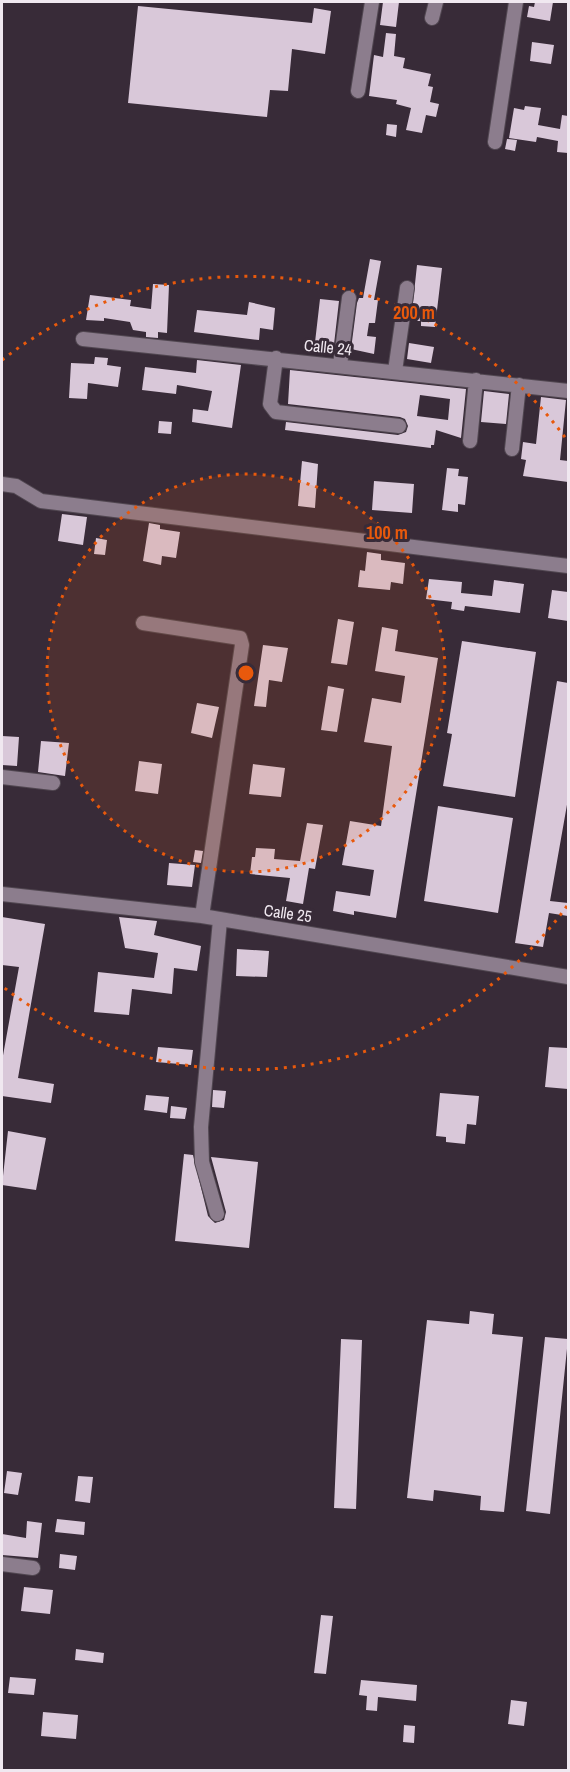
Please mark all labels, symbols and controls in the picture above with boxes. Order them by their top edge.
text: 200 m [393,300,435,325]
street label: Calle 24 [303,334,353,360]
text: 100 m [366,520,408,545]
centre of rings [236,663,256,683]
street label: Calle 25 [263,899,313,927]

